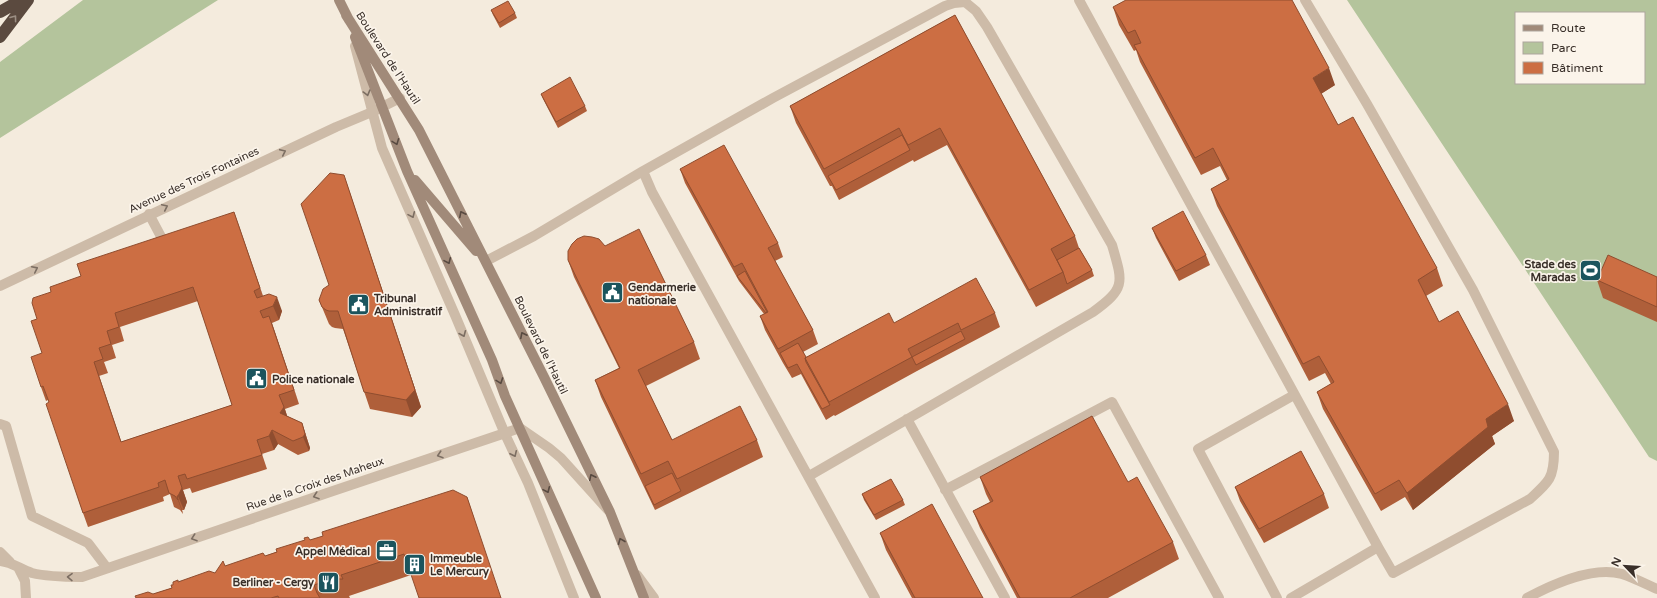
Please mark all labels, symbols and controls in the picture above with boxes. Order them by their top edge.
street label: Boulevard de l'Hautil [353,9,423,107]
legend [1515,12,1645,84]
one-way arrow [9,16,16,23]
text: Route [1551,21,1586,35]
text: Parc [1551,41,1576,55]
text: Bâtiment [1551,61,1603,75]
one-way arrow [362,89,371,96]
one-way arrow [391,139,399,146]
street label: Avenue des Trois Fontaines [127,144,261,216]
one-way arrow [279,149,286,157]
one-way arrow [161,204,168,212]
one-way arrow [407,211,415,218]
one-way arrow [459,211,467,218]
one-way arrow [443,257,451,265]
sports icon: Stade des Maradas [1578,257,1604,283]
place label: Stade des Maradas [1525,258,1577,284]
one-way arrow [31,266,38,274]
public building icon: Gendarmerie nationale [599,280,625,306]
place label: Gendarmerie nationale [628,281,697,307]
public building icon: Tribunal Administratif [346,291,372,317]
place label: Tribunal Administratif [373,292,443,318]
street label: Boulevard de l'Hautil [512,294,570,396]
one-way arrow [458,330,466,337]
one-way arrow [520,332,528,340]
public building icon: Police nationale [244,366,270,392]
place label: Police nationale [272,373,355,386]
one-way arrow [495,377,503,384]
one-way arrow [509,449,517,457]
one-way arrow [437,451,444,459]
street label: Rue de la Croix des Maheux [244,454,386,514]
one-way arrow [590,474,597,481]
one-way arrow [542,485,550,493]
one-way arrow [313,491,320,500]
one-way arrow [190,534,197,542]
one-way arrow [618,537,626,545]
office icon: Appel Médical [373,538,399,564]
place label: Appel Médical [295,545,370,559]
north arrow [1605,546,1645,586]
building icon: Immeuble Le Mercury [401,551,427,577]
place label: Immeuble Le Mercury [430,552,489,579]
text: N [1609,555,1624,569]
restaurant icon: Berliner - Cergy [316,569,342,595]
one-way arrow [67,573,73,581]
place label: Berliner - Cergy [233,576,314,590]

